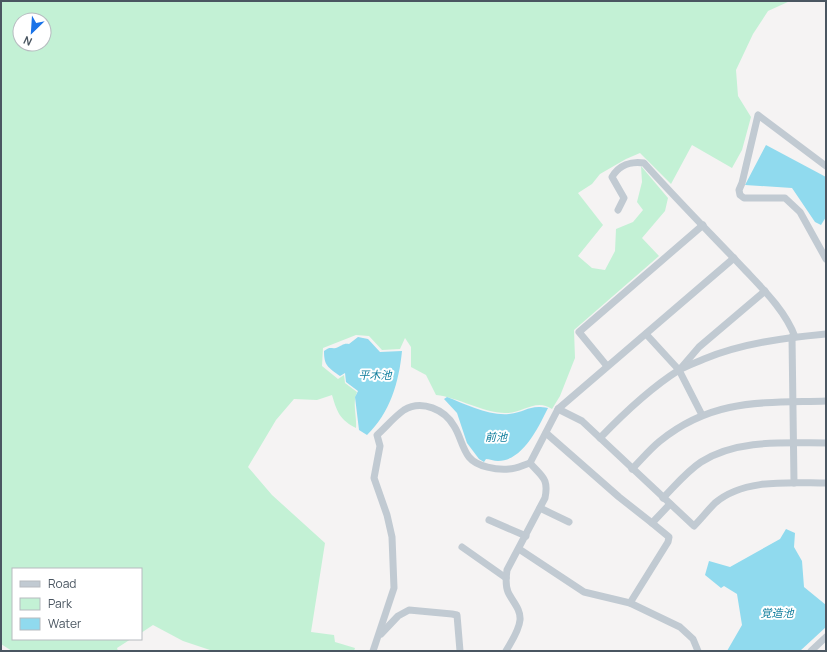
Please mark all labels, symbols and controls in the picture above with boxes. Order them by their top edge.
north arrow [12,12,52,52]
text: N [21,33,34,50]
water label: 平木池 [359,367,392,382]
water label: 前池 [485,429,508,444]
legend [12,568,142,640]
text: Road [48,575,76,592]
text: Park [48,595,73,612]
water label: 覚造池 [761,605,794,620]
text: Water [48,615,82,632]

